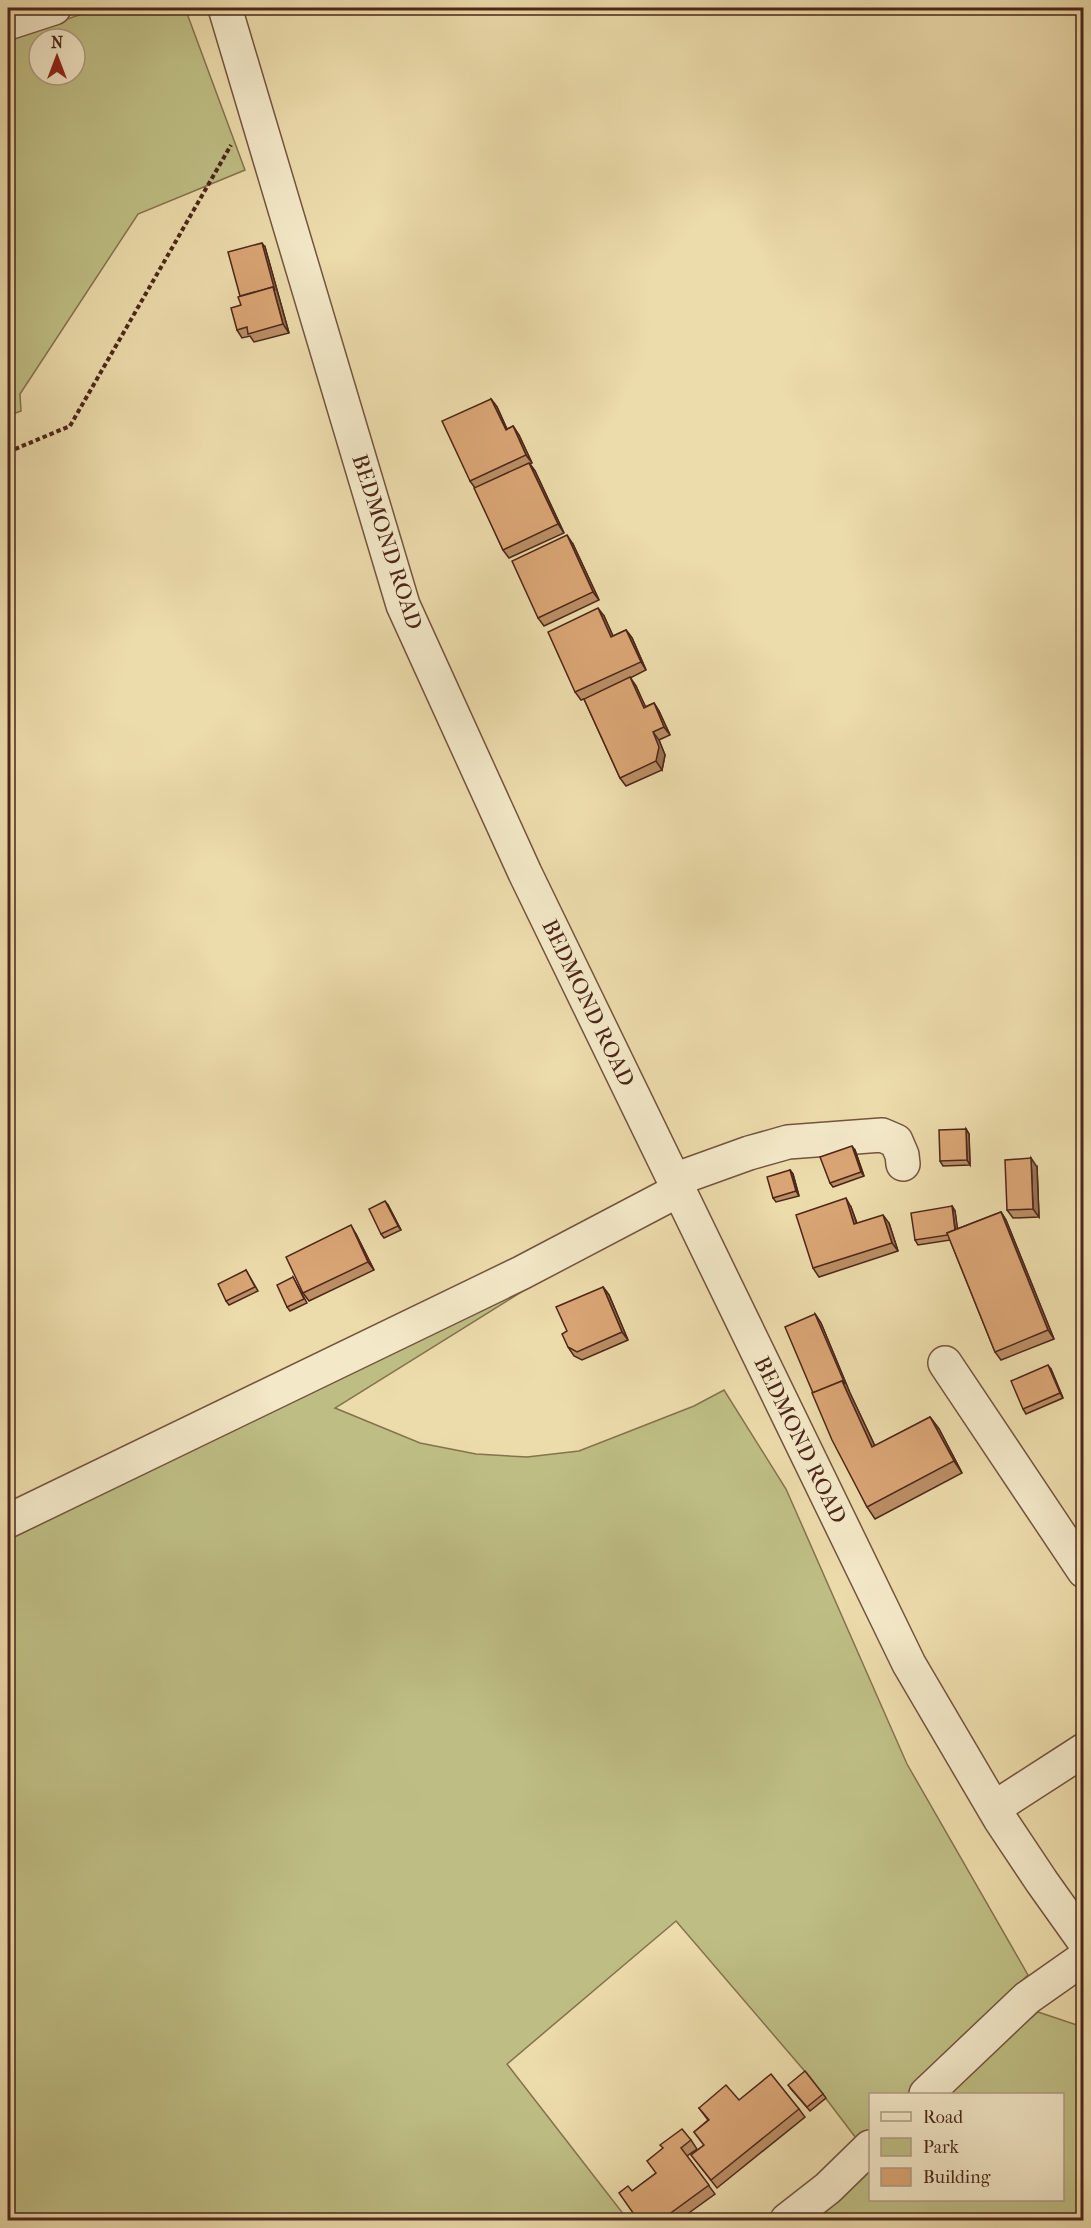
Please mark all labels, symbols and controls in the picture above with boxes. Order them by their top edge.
north arrow [27,27,87,87]
text: N [51,33,64,52]
street label: BEDMOND ROAD [346,451,428,633]
street label: BEDMOND ROAD [536,915,640,1091]
street label: BEDMOND ROAD [748,1352,852,1528]
legend [869,2093,1064,2201]
text: Road [923,2107,963,2128]
text: Park [923,2137,960,2158]
text: Building [923,2167,991,2188]

